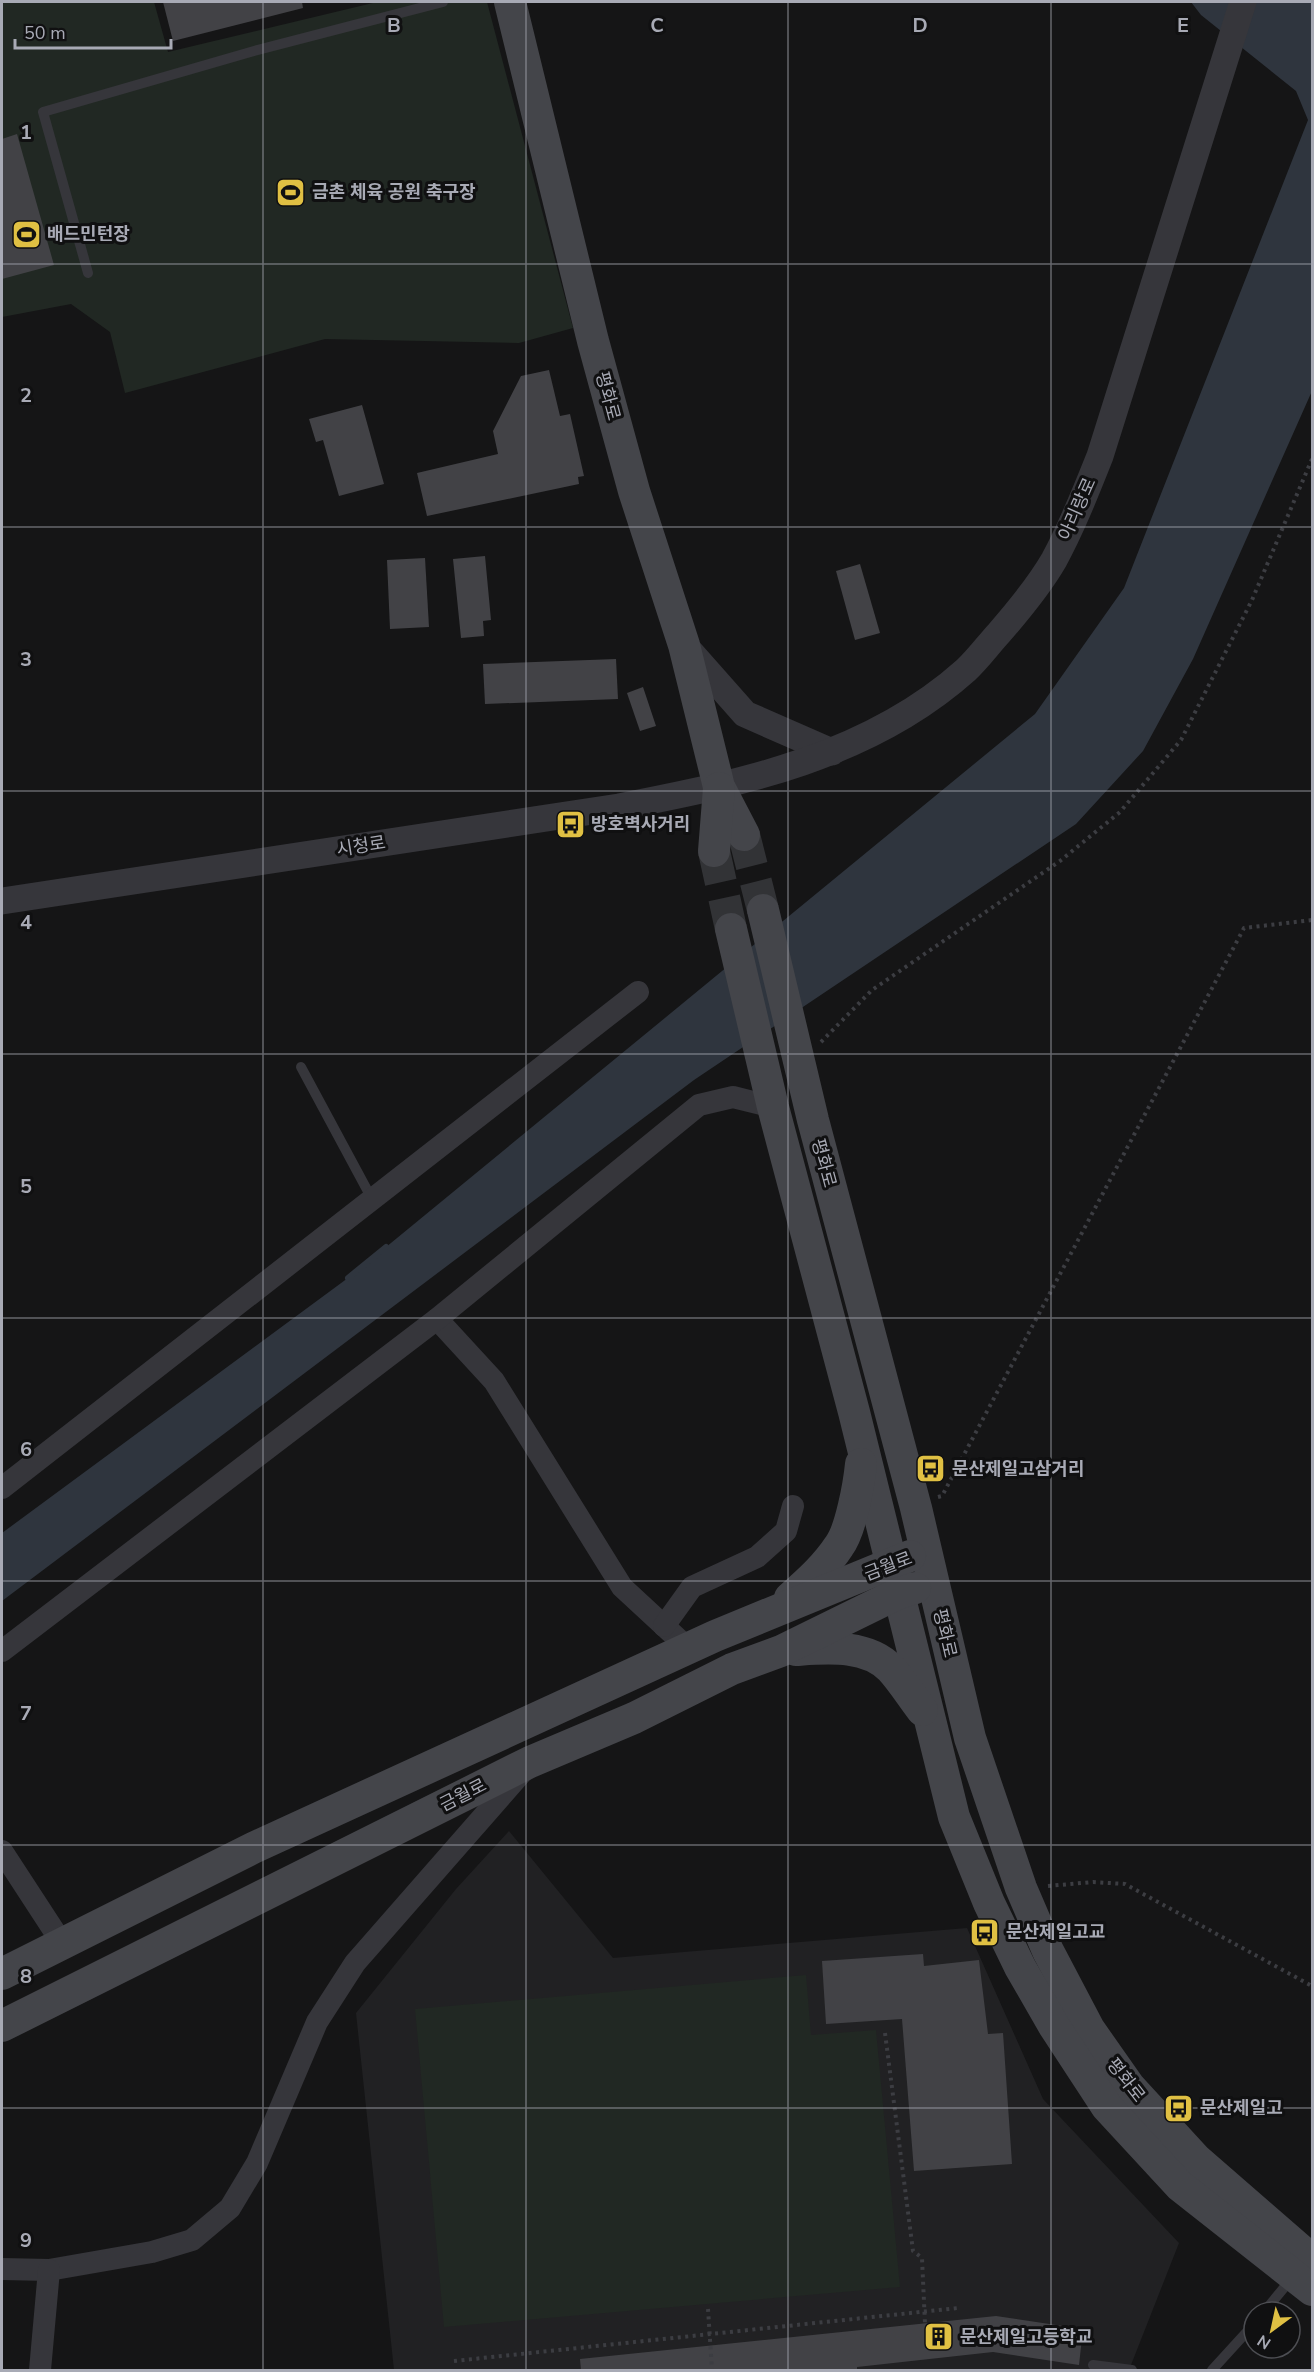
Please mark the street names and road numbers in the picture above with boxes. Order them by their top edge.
street label: 평화로 [590,369,626,423]
street label: 아리랑로 [1053,474,1101,544]
street label: 시청로 [335,830,387,862]
street label: 평화로 [806,1136,842,1190]
street label: 금월로 [861,1546,915,1586]
street label: 평화로 [928,1606,962,1660]
street label: 금월로 [435,1773,491,1817]
street label: 평화로 [1101,2053,1151,2107]

